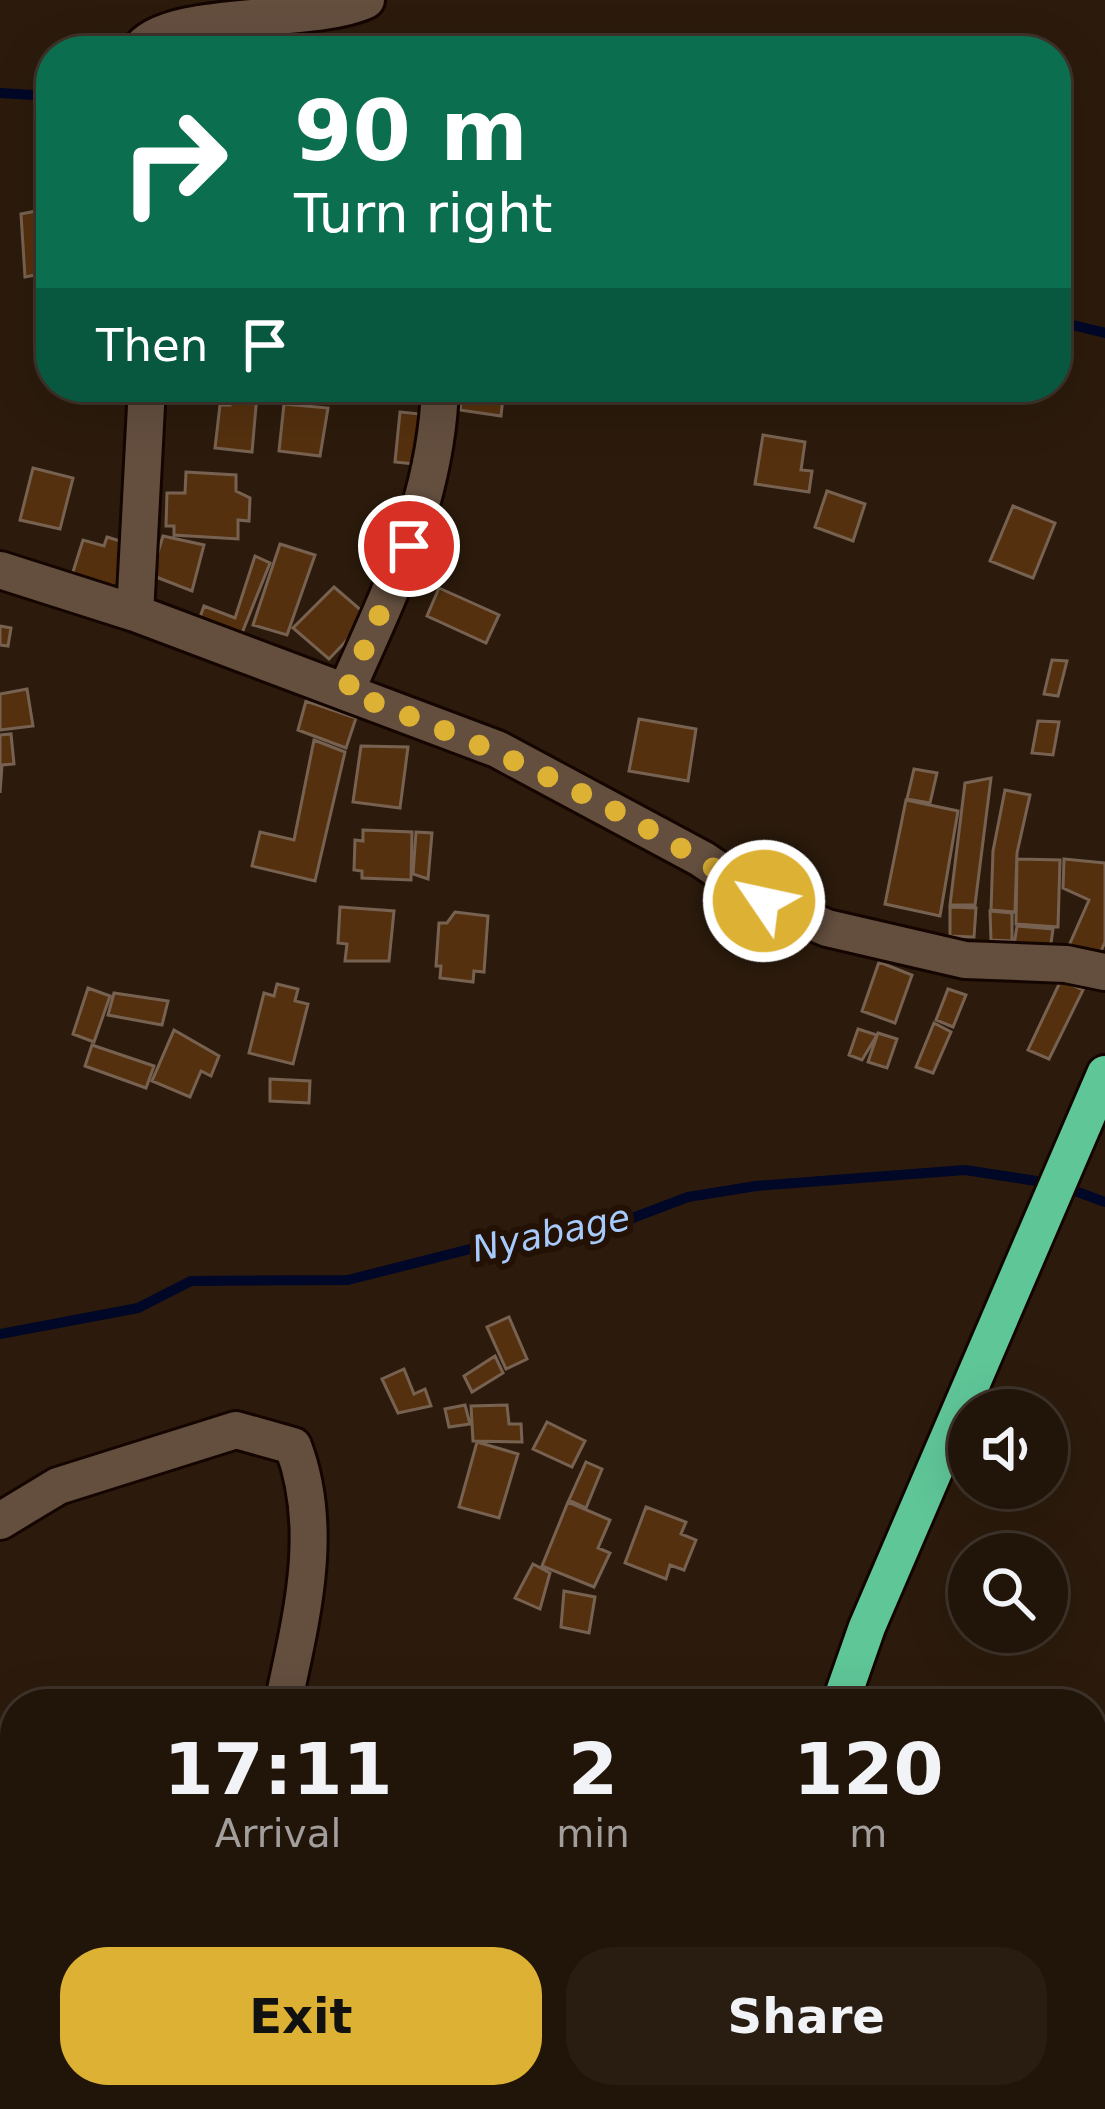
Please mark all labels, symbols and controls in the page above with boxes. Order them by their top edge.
text: 90 m [294,82,528,180]
icon: right [96,84,252,240]
text: Turn right [294,182,553,245]
icon: arrive [232,312,298,378]
text: Then [96,319,208,372]
pin [358,495,460,597]
icon: arrive [376,513,442,579]
position arrow [701,838,827,964]
water label: Nyabage [468,1196,634,1270]
map controls [948,1389,1068,1653]
button: sound [948,1389,1068,1509]
button: search [948,1533,1068,1653]
text: 17:11 [163,1727,393,1811]
text: 2 [568,1727,618,1811]
text: 120 [793,1727,943,1811]
text: Arrival [215,1811,341,1856]
text: min [556,1811,630,1856]
text: m [849,1811,887,1856]
button: Exit [60,1947,542,2085]
button: Share [566,1947,1047,2085]

